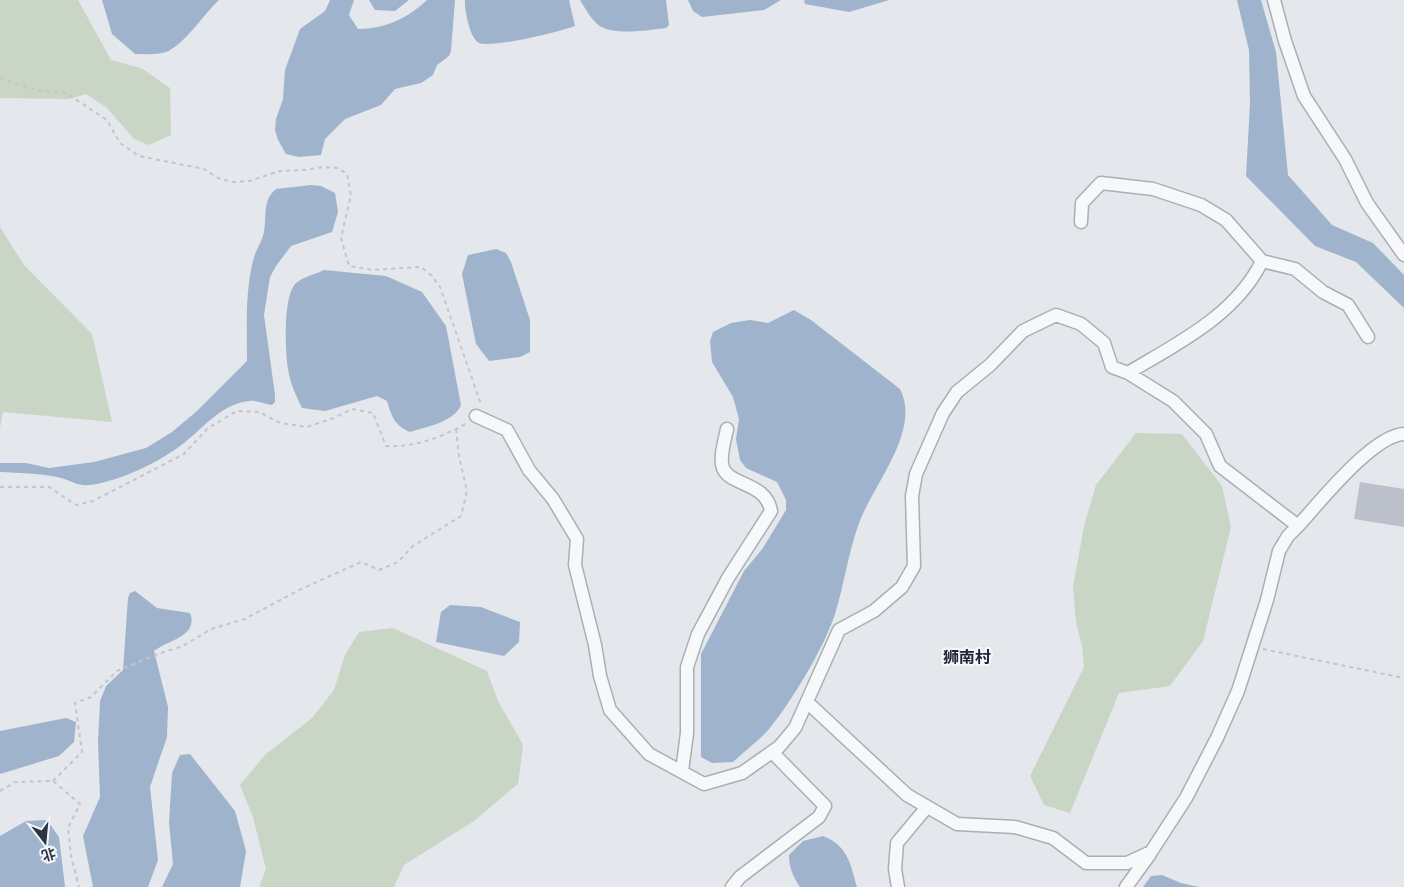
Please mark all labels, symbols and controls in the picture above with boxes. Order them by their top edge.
district label: 狮南村 [943,648,991,666]
north arrow [20,817,70,867]
text: 北 [40,845,58,864]

